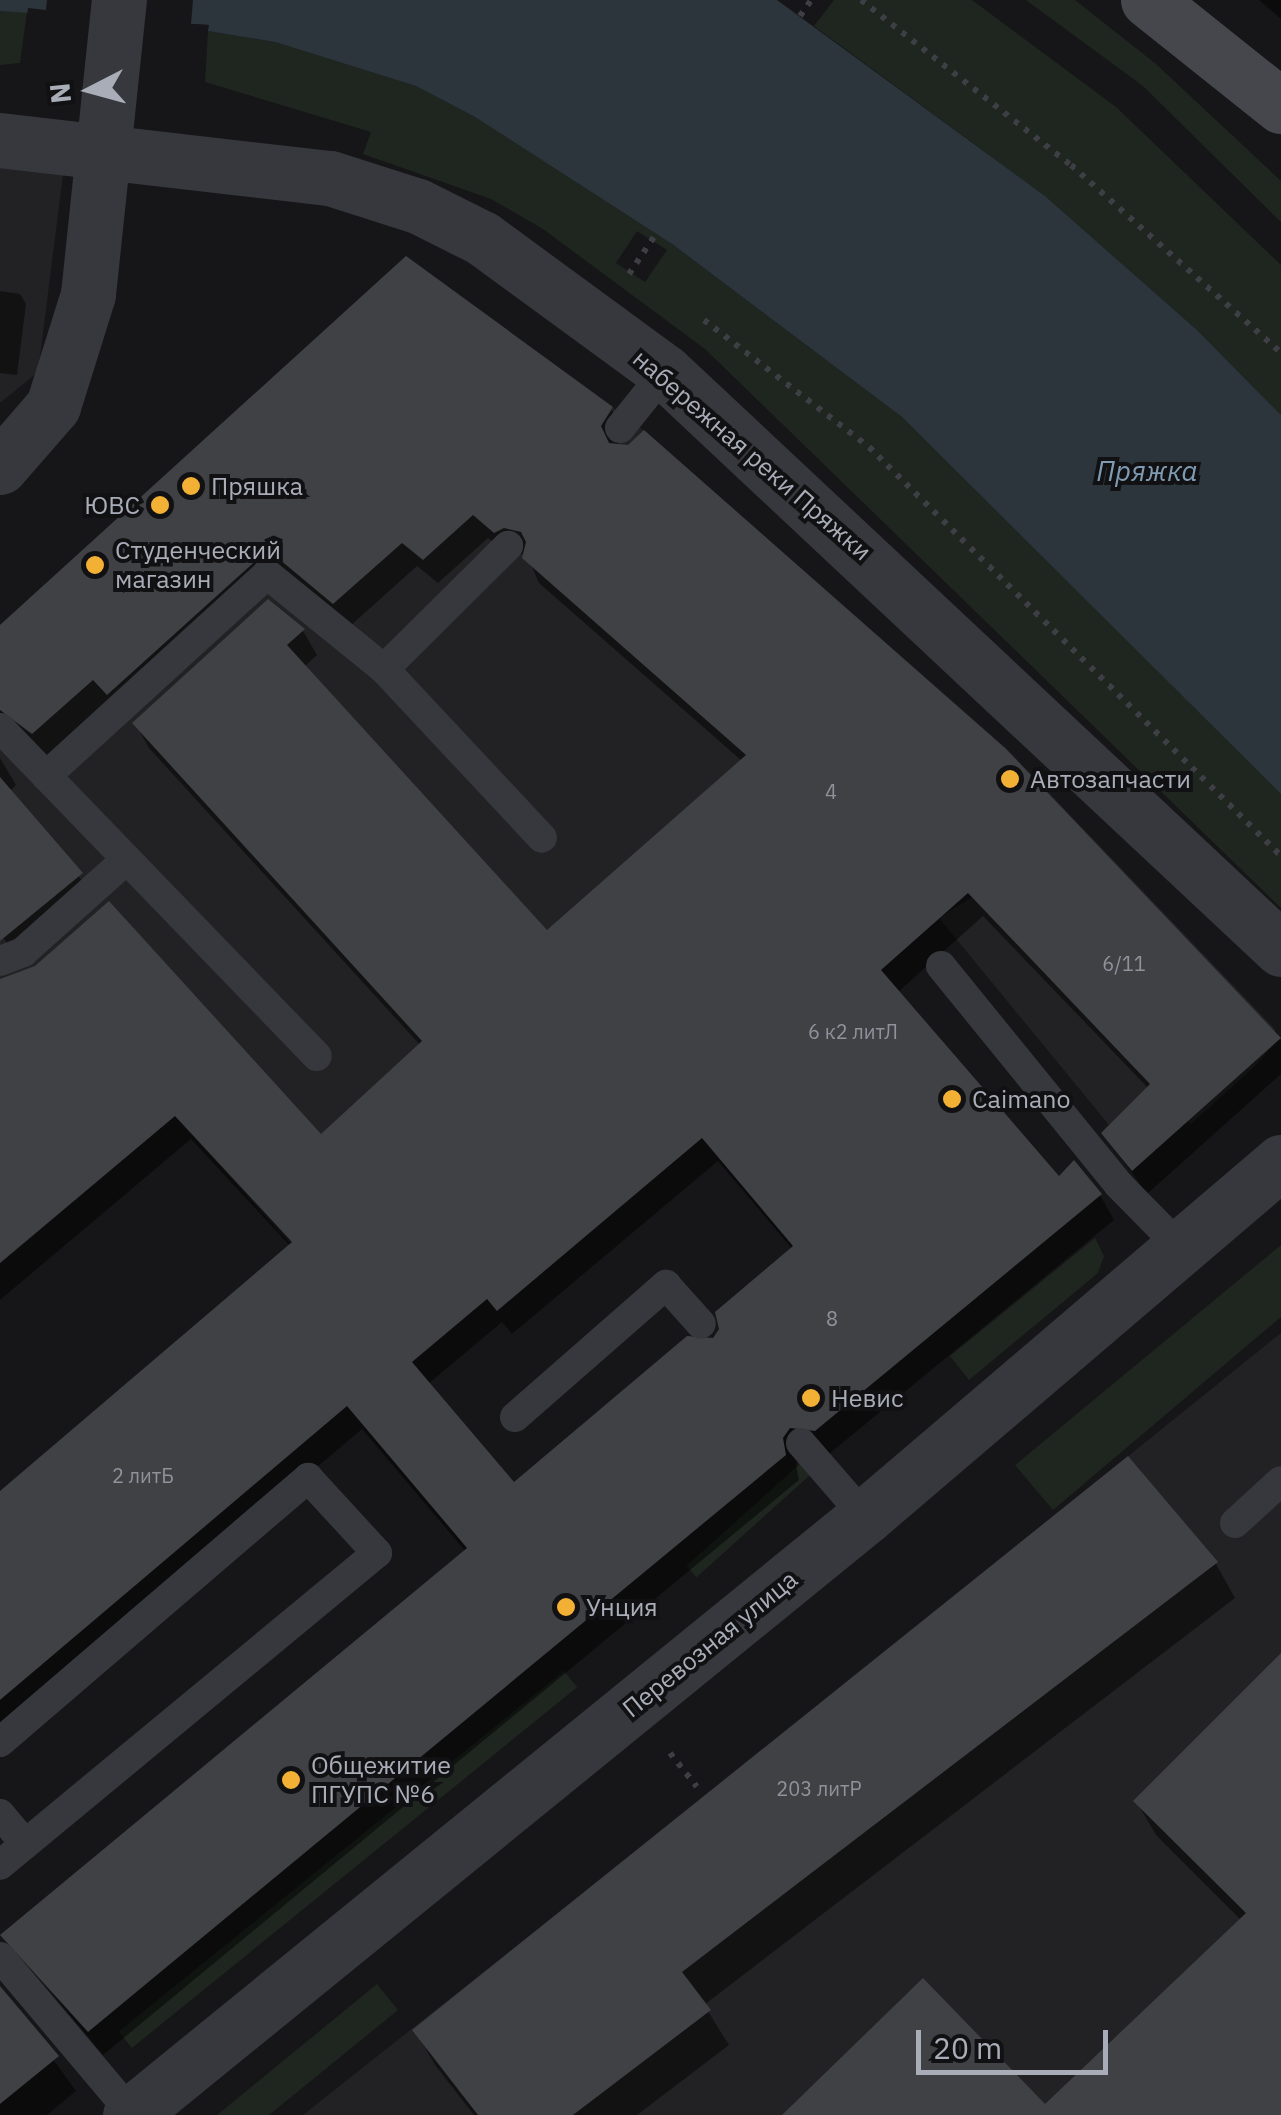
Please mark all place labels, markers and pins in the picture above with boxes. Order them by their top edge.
place label: Пряшка [211,471,303,501]
marker: Пряшка [180,475,202,497]
place label: ЮВС [84,490,140,520]
marker: ЮВС [149,494,171,516]
place label: Студенческий магазин [115,536,281,595]
marker: Студенческий магазин [84,554,106,576]
place label: Автозапчасти [1030,764,1191,794]
marker: Автозапчасти [999,768,1021,790]
place label: Caimano [972,1084,1070,1114]
marker: Caimano [941,1088,963,1110]
place label: Невис [831,1383,904,1413]
marker: Невис [800,1387,822,1409]
place label: Унция [586,1592,658,1622]
marker: Унция [555,1596,577,1618]
place label: Общежитие ПГУПС №6 [311,1751,451,1810]
marker: Общежитие ПГУПС №6 [280,1769,302,1791]

